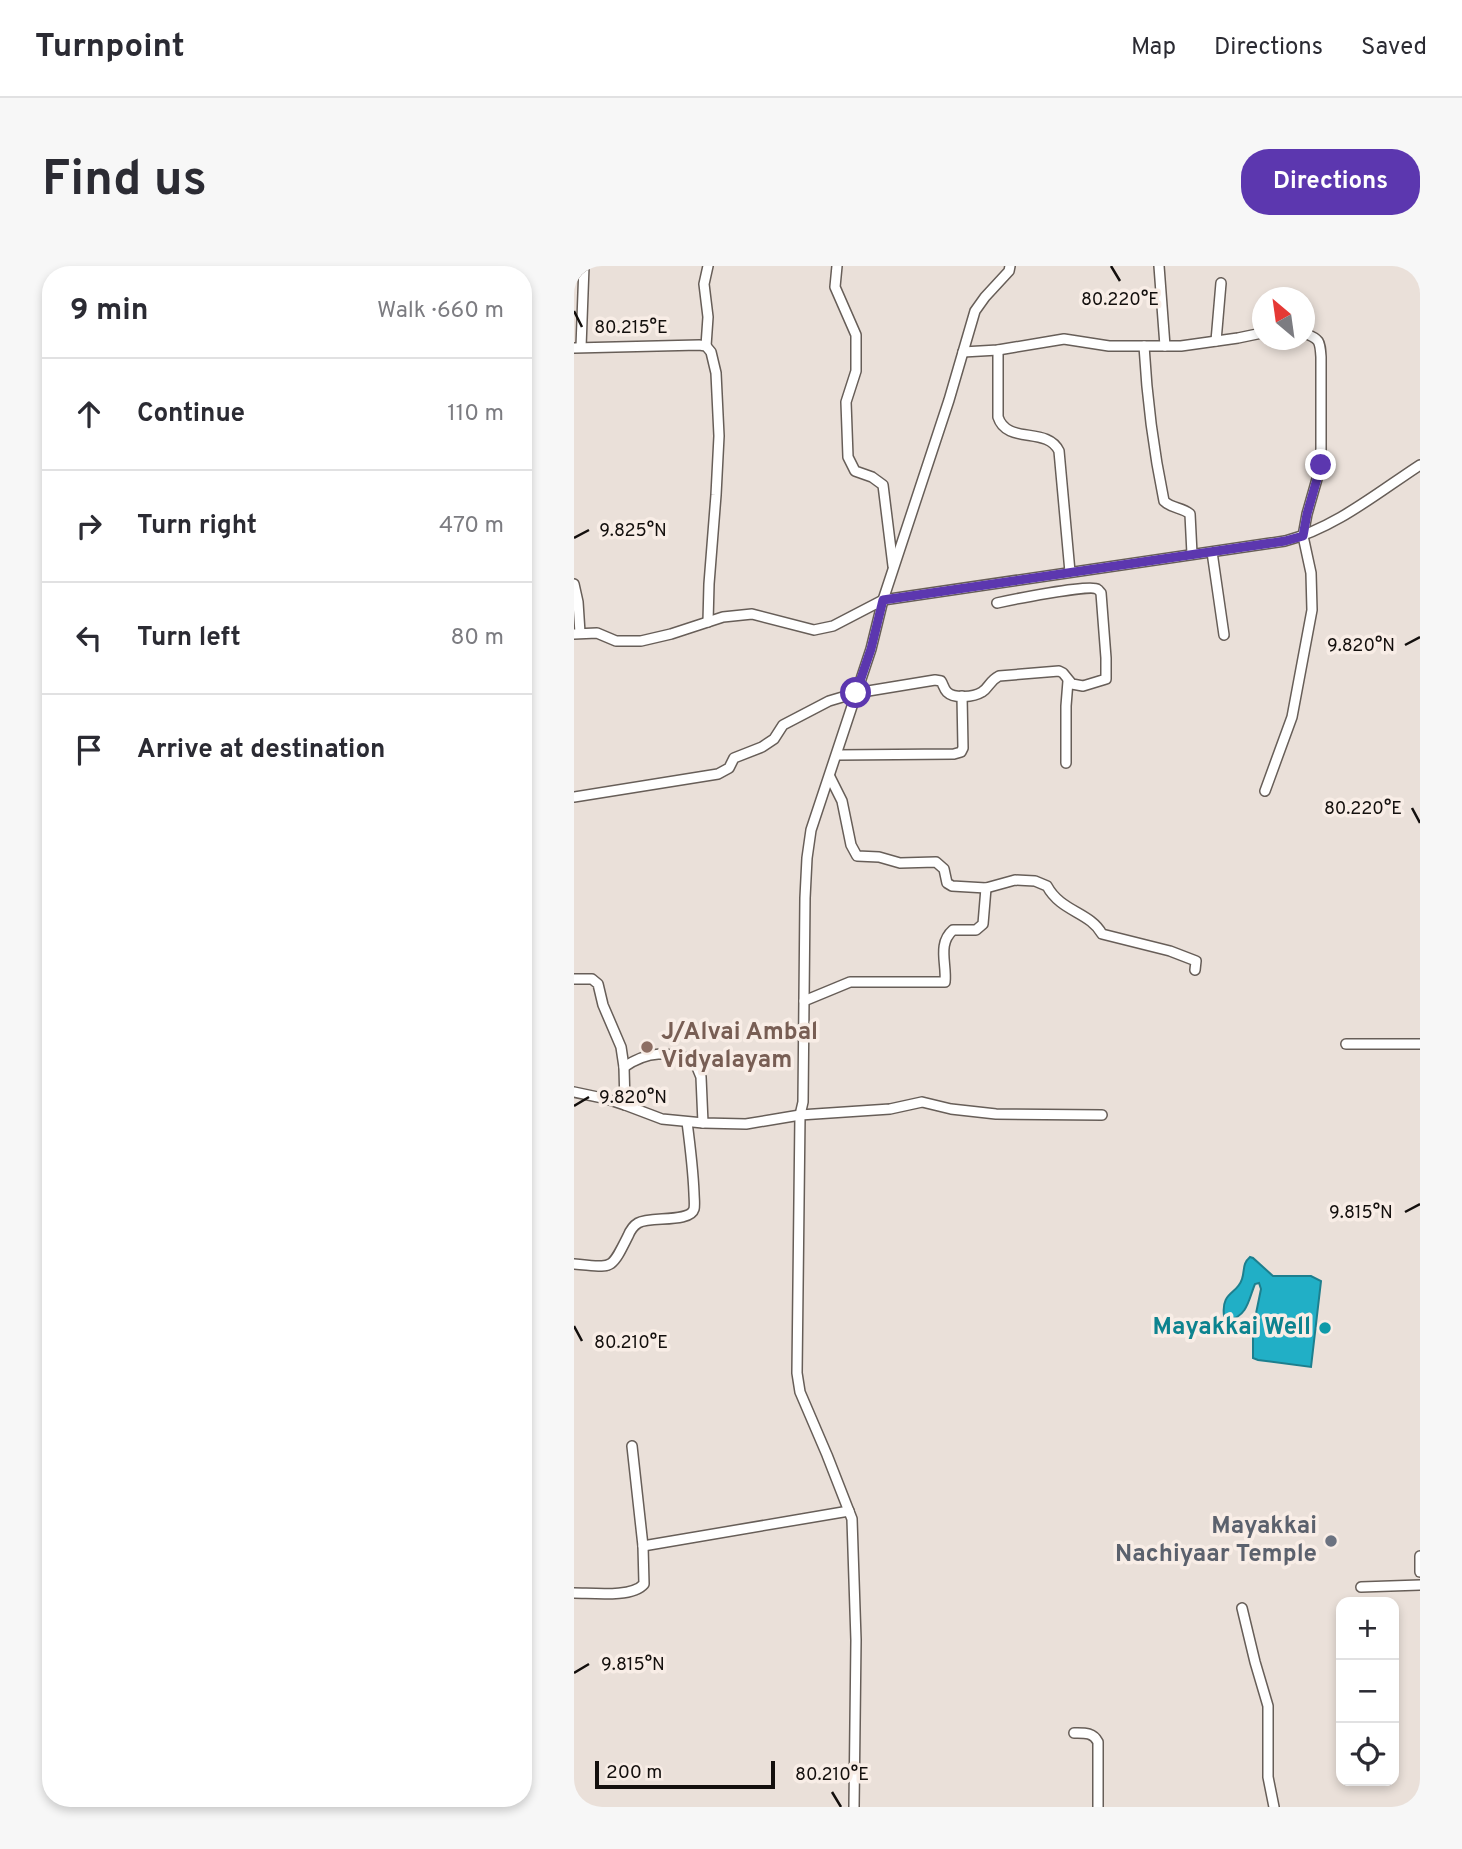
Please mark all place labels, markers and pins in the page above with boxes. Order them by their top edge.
place label: J/Alvai Ambal Vidyalayam [661,1018,818,1076]
marker: J/Alvai Ambal Vidyalayam [639,1039,655,1055]
place label: Mayakkai Well [1153,1313,1311,1343]
marker: Mayakkai Well [1317,1320,1333,1336]
place label: Mayakkai Nachiyaar Temple [1115,1512,1317,1570]
marker: Mayakkai Nachiyaar Temple [1323,1533,1339,1549]

